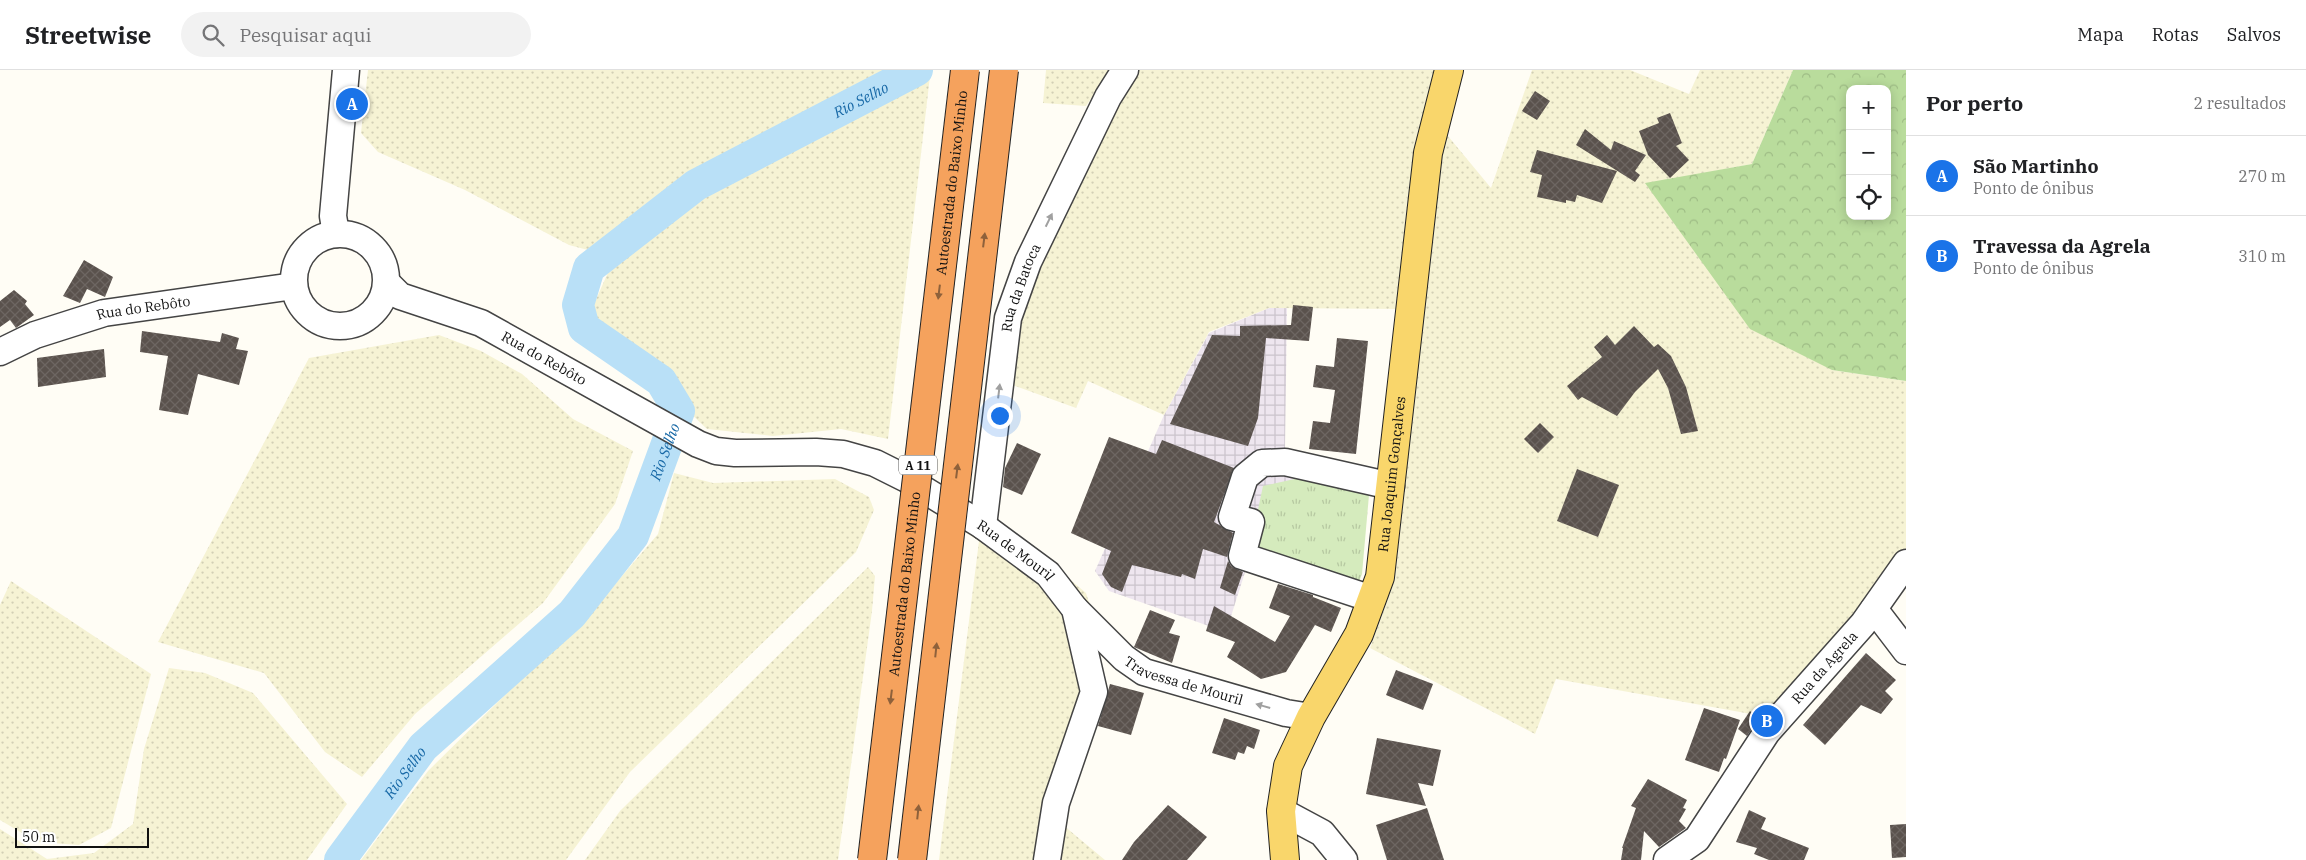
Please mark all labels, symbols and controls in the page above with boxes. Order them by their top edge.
search box [181,12,531,57]
text: Streetwise [25,19,151,51]
icon: search [199,21,227,49]
text: Pesquisar aqui [239,23,371,47]
text: Mapa [2077,23,2124,46]
text: Rotas [2152,23,2199,46]
text: Salvos [2227,23,2281,46]
water label: Rio Selho [829,77,891,122]
pin: A [336,85,368,123]
map controls [1846,85,1891,220]
button: + [1846,85,1891,130]
street label: Autoestrada do Baixo Minho [932,89,972,276]
text: Por perto [1926,89,2023,117]
text: 2 resultados [2194,93,2286,113]
button: − [1846,130,1891,175]
text: São Martinho [1973,154,2098,178]
text: A [1936,166,1948,186]
text: 270 m [2238,166,2286,186]
button: locate [1846,175,1891,220]
text: Ponto de ônibus [1973,178,2094,198]
one-way arrow [1044,212,1053,227]
one-way arrow [980,232,988,248]
text: Travessa da Agrela [1973,234,2151,258]
street label: Rua da Batoca [997,240,1045,333]
text: B [1936,246,1948,266]
text: 310 m [2238,246,2286,266]
text: Ponto de ônibus [1973,258,2094,278]
one-way arrow [935,285,943,301]
street label: Rua do Rebôto [94,292,191,324]
street label: Rua do Rebôto [498,327,590,389]
one-way arrow [995,382,1003,398]
street label: Rua Joaquim Gonçalves [1374,395,1409,553]
your location [987,403,1013,429]
water label: Rio Selho [645,420,683,484]
road number: A 11 [899,456,937,474]
one-way arrow [953,463,961,479]
street label: Autoestrada do Baixo Minho [885,491,924,677]
street label: Rua de Mouril [974,516,1059,584]
street label: Rua da Agrela [1787,627,1862,707]
one-way arrow [932,642,940,658]
street label: Travessa de Mouril [1121,652,1245,709]
one-way arrow [887,689,895,705]
one-way arrow [1256,702,1271,710]
pin: B [1751,702,1783,740]
water label: Rio Selho [379,743,430,803]
one-way arrow [914,803,922,819]
scale bar [15,825,149,848]
text: 50 m [22,828,55,846]

